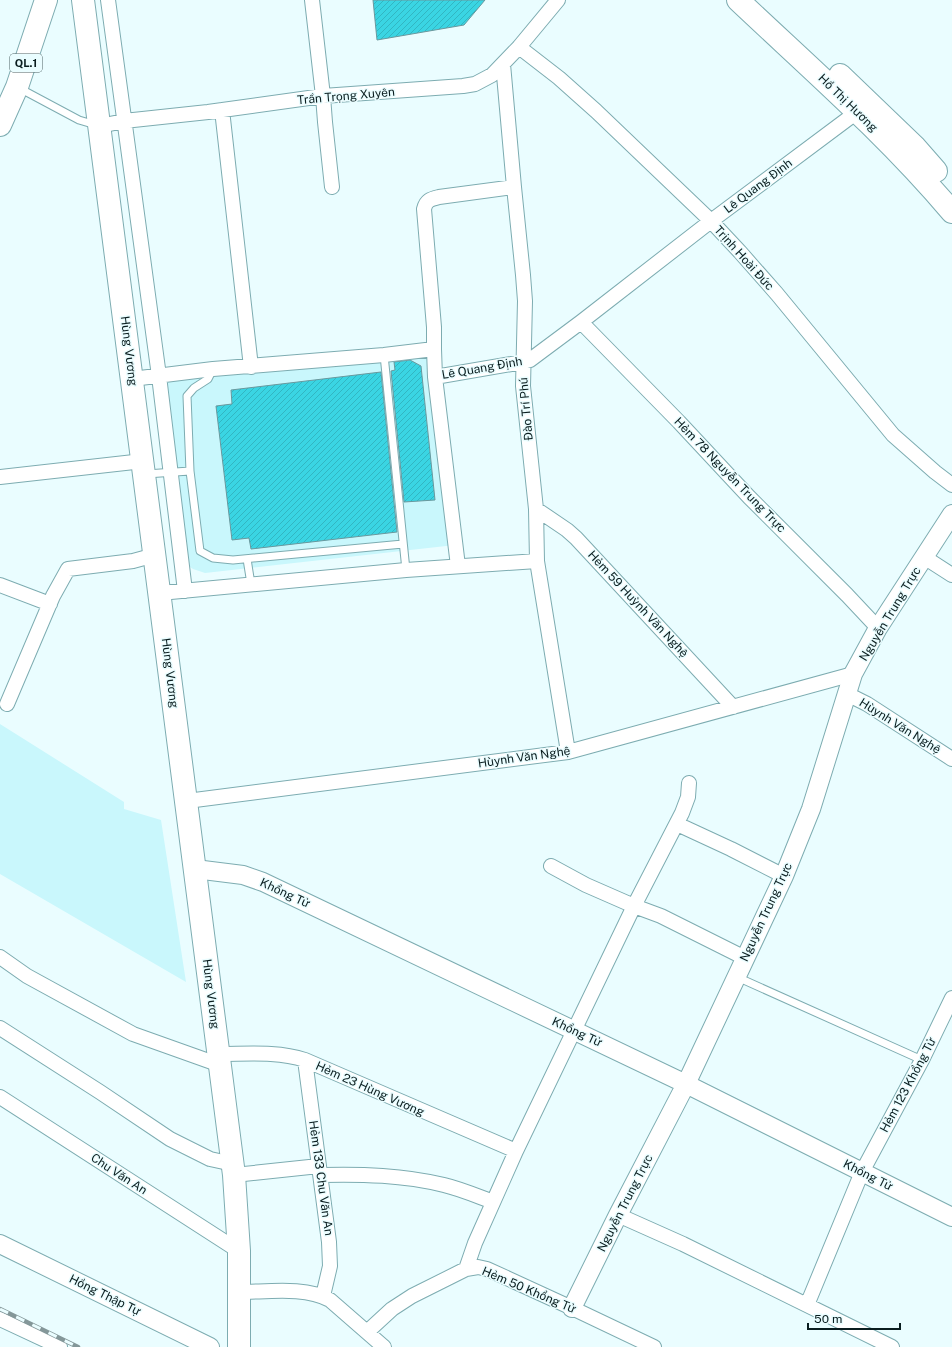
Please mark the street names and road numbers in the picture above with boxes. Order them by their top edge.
road number: QL.1 [10,54,42,72]
street label: Hồ Thị Hương [815,71,881,135]
street label: Trần Trọng Xuyên [297,85,396,107]
street label: Lê Quang Định [721,156,795,216]
street label: Trịnh Hoài Đức [711,223,777,293]
street label: Hùng Vương [118,315,140,387]
street label: Lê Quang Định [441,354,523,382]
street label: Đào Trí Phú [516,377,536,441]
street label: Hẻm 78 Nguyễn Trung Trực [671,415,789,535]
street label: Hẻm 59 Huỳnh Văn Nghệ [585,548,691,660]
street label: Nguyễn Trung Trực [856,564,924,664]
street label: Hùng Vương [159,637,181,709]
street label: Hùynh Văn Nghệ [857,695,943,757]
street label: Hùynh Văn Nghệ [477,744,571,770]
street label: Nguyễn Trung Trực [737,860,795,964]
street label: Khổng Tử [258,875,312,911]
street label: Hùng Vương [200,958,222,1030]
street label: Khổng Tử [550,1014,604,1050]
street label: Hẻm 123 Khổng Tử [877,1035,939,1135]
street label: Hẻm 23 Hùng Vương [314,1059,426,1119]
street label: Hẻm 133 Chu Văn An [306,1119,336,1237]
street label: Chu Văn An [88,1151,150,1197]
street label: Nguyễn Trung Trực [594,1152,656,1254]
street label: Khổng Tử [841,1157,895,1193]
street label: Hẻm 50 Khổng Tử [480,1264,578,1316]
street label: Hồng Thập Tự [67,1272,143,1318]

